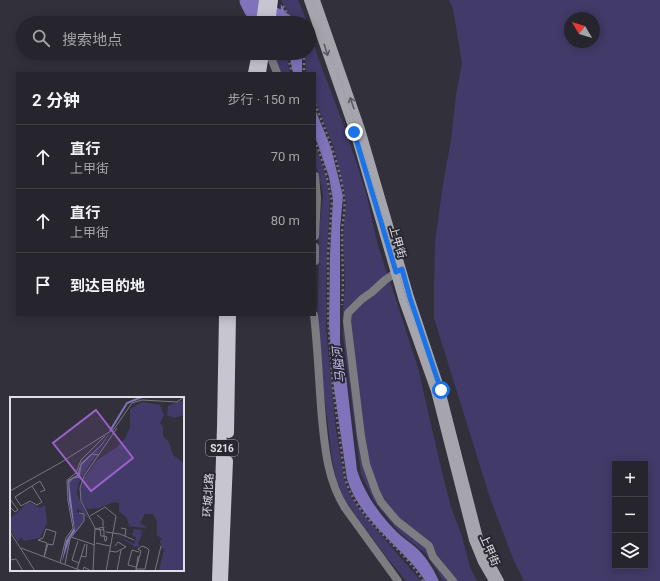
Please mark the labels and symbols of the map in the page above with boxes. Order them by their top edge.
north arrow [564,12,600,48]
one-way arrow [323,43,330,56]
one-way arrow [348,97,356,109]
route end [345,123,363,141]
street label: 上甲街 [387,224,408,260]
water label: 马隘河 [330,344,348,384]
route start [432,381,450,399]
inset map [10,397,184,571]
road number: S216 [206,440,238,456]
street label: 环城北路 [201,473,216,517]
street label: 上甲街 [477,532,502,568]

